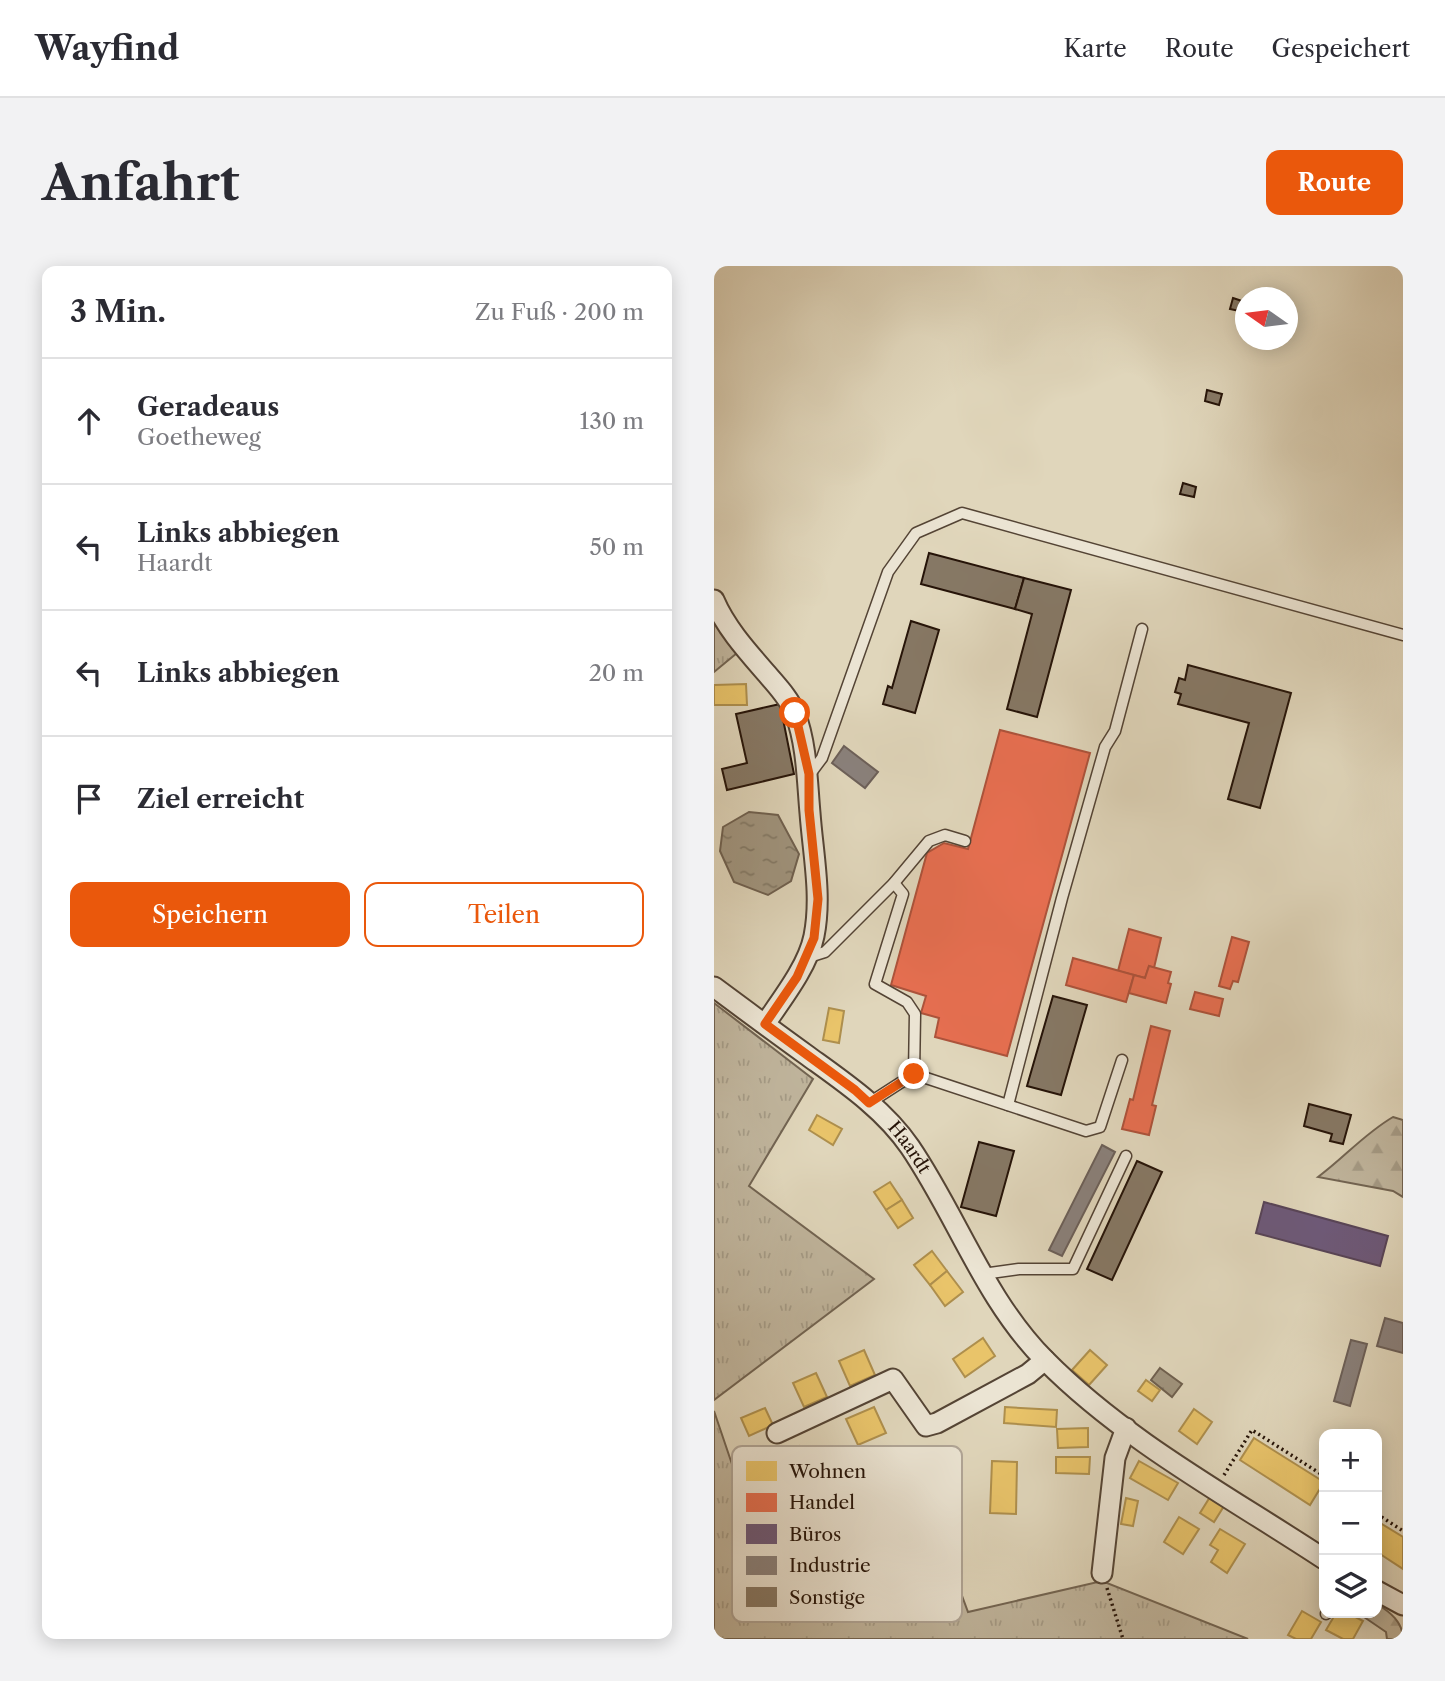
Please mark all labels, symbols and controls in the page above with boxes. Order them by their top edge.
text: Wayfind [35,28,179,69]
text: Karte [1063,34,1127,63]
text: Route [1165,34,1234,63]
text: Gespeichert [1272,34,1410,63]
button: Route [1266,150,1403,215]
text: Anfahrt [42,152,240,213]
north arrow [1235,287,1298,350]
text: 3 Min. [70,293,166,330]
text: Zu Fuß · 200 m [475,298,644,326]
text: Geradeaus [137,391,279,423]
icon: ahead [70,402,108,440]
text: 130 m [580,407,644,435]
text: Goetheweg [137,423,261,451]
text: Links abbiegen [137,517,340,549]
icon: left [70,528,108,566]
text: 50 m [589,533,644,561]
text: Haardt [137,549,212,577]
icon: left [70,654,108,692]
text: Links abbiegen [137,657,340,689]
text: 20 m [589,659,644,687]
route start [779,697,810,728]
icon: arrive [70,780,108,818]
text: Ziel erreicht [137,783,304,815]
button: Speichern [70,882,350,947]
button: Teilen [364,882,644,947]
route end [898,1058,929,1089]
street label: Haardt [883,1117,936,1178]
map controls [1319,1429,1382,1618]
button: + [1319,1429,1382,1492]
legend [732,1446,962,1622]
text: Wohnen [788,1460,866,1483]
text: Handel [789,1491,855,1514]
button: − [1319,1492,1382,1555]
text: Büros [789,1523,841,1546]
text: Industrie [789,1554,871,1577]
button: layers [1319,1555,1382,1618]
text: Sonstige [789,1586,865,1609]

